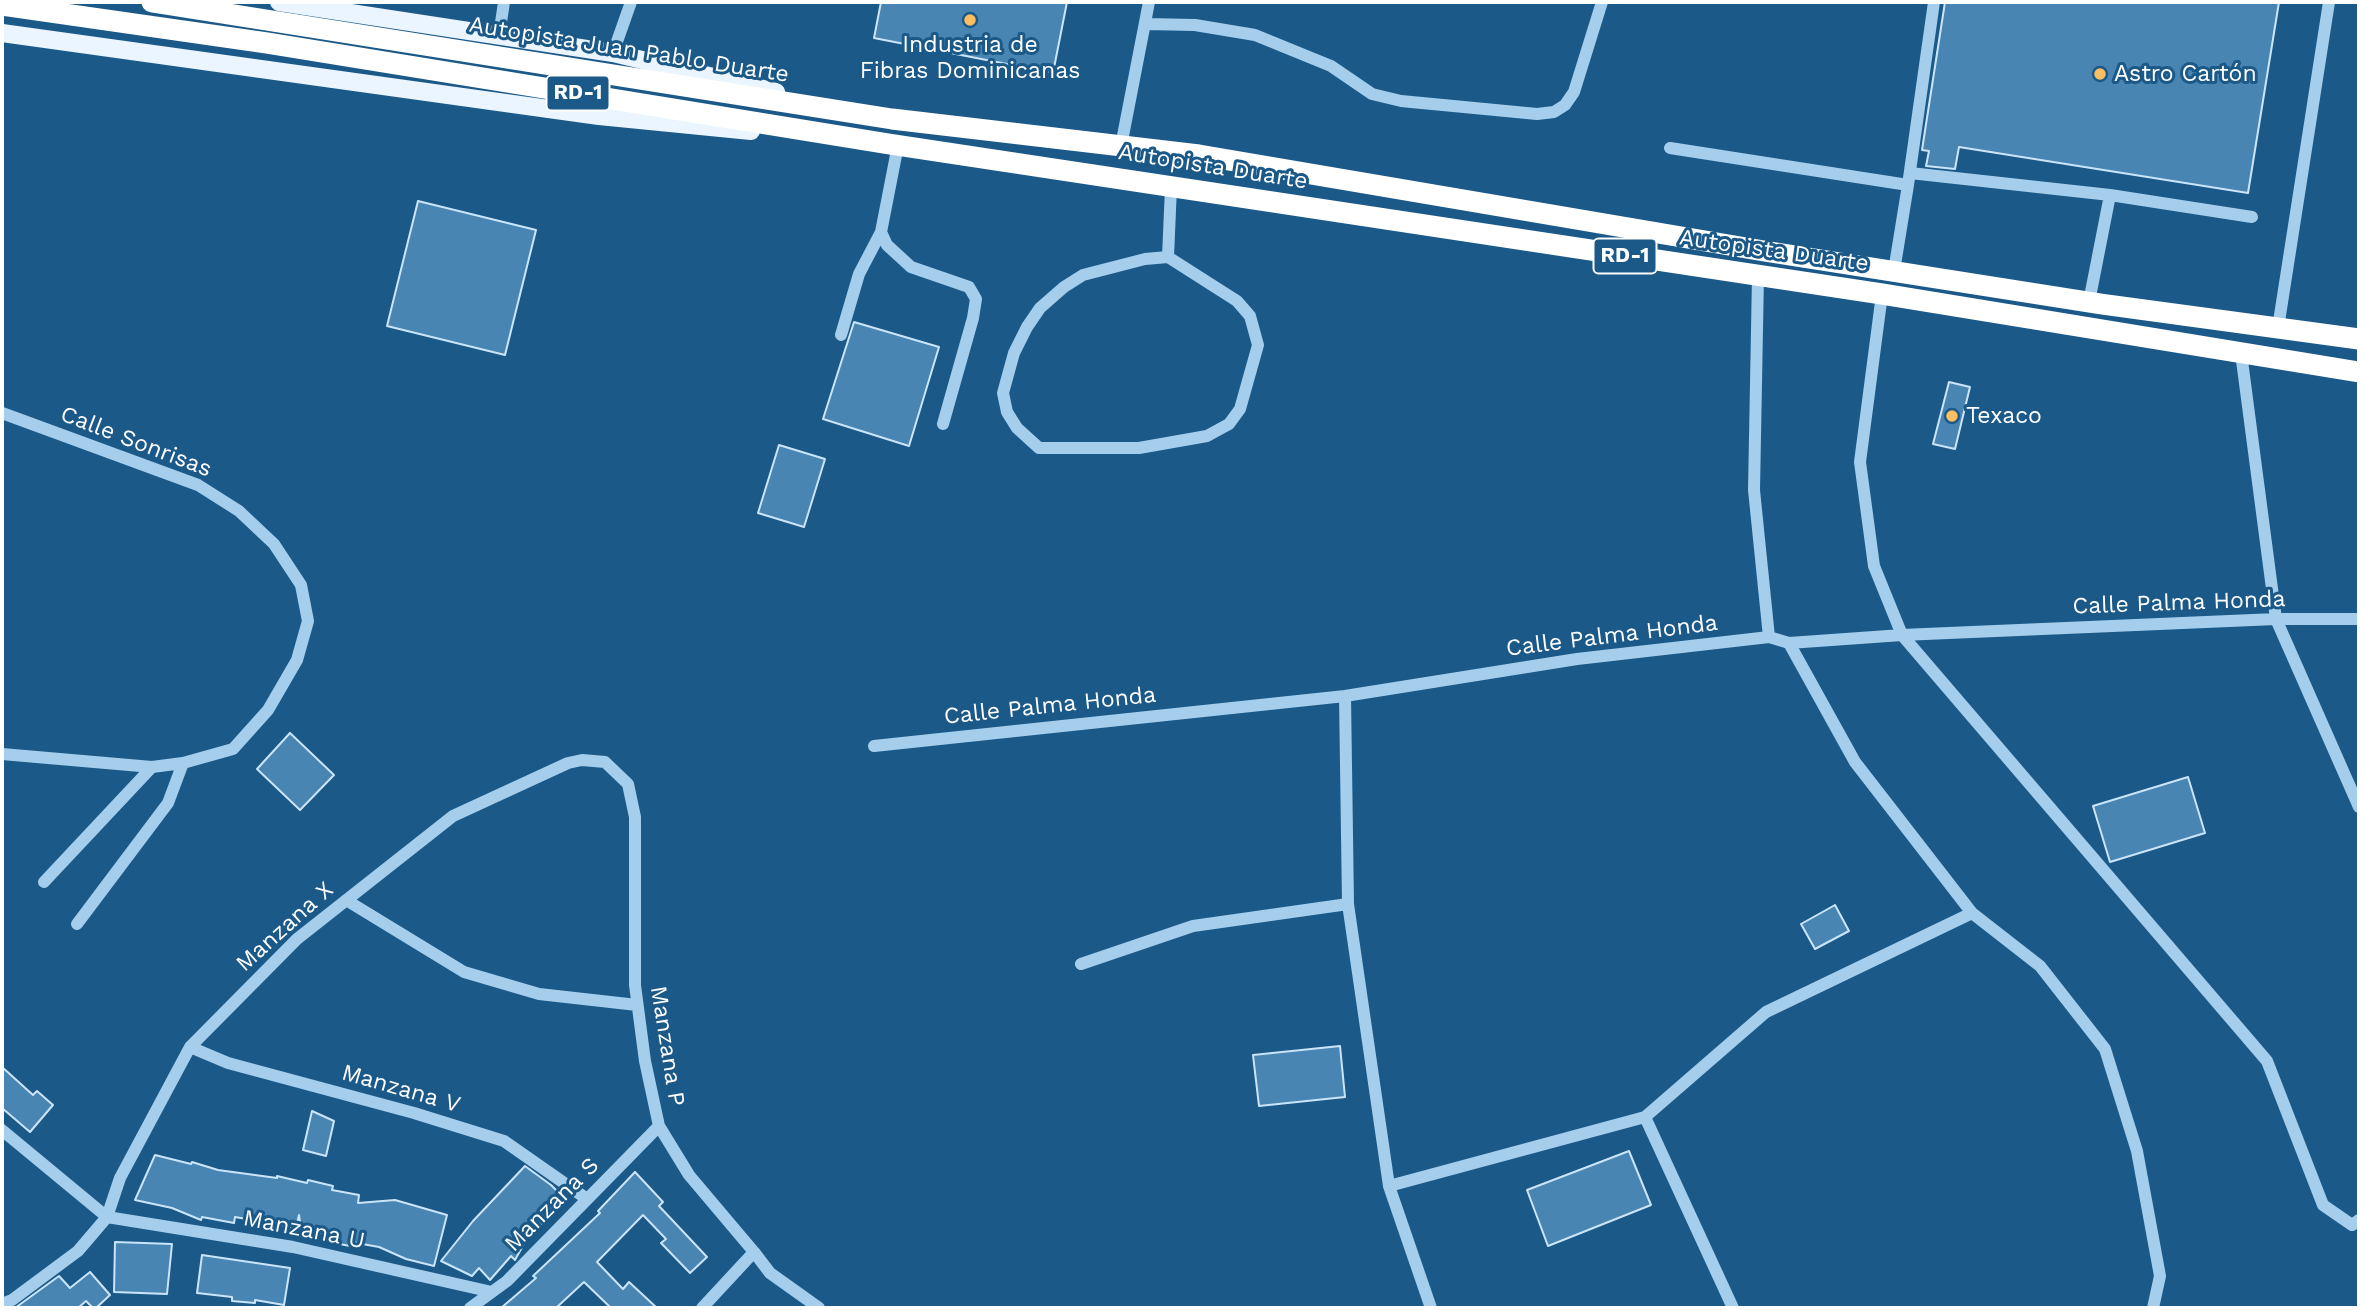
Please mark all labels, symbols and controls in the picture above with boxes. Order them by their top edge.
street label: Autopista Juan Pablo Duarte [467,11,791,89]
marker: Industria de Fibras Dominicanas [962,12,978,28]
place label: Industria de Fibras Dominicanas [860,31,1080,85]
place label: Astro Cartón [2114,60,2257,88]
marker: Astro Cartón [2092,66,2108,82]
road number: RD-1 [546,76,610,110]
street label: Autopista Duarte [1116,138,1310,196]
street label: Autopista Duarte [1677,224,1871,278]
road number: RD-1 [1594,238,1656,274]
street label: Calle Sonrisas [57,401,215,483]
place label: Texaco [1966,402,2042,430]
marker: Texaco [1944,408,1960,424]
street label: Calle Palma Honda [2072,585,2286,621]
street label: Calle Palma Honda [1505,609,1719,663]
street label: Calle Palma Honda [943,681,1157,731]
street label: Manzana X [231,876,339,978]
street label: Manzana P [644,984,690,1108]
street label: Manzana V [339,1059,463,1119]
street label: Manzana S [499,1152,605,1258]
street label: Manzana U [241,1205,367,1255]

